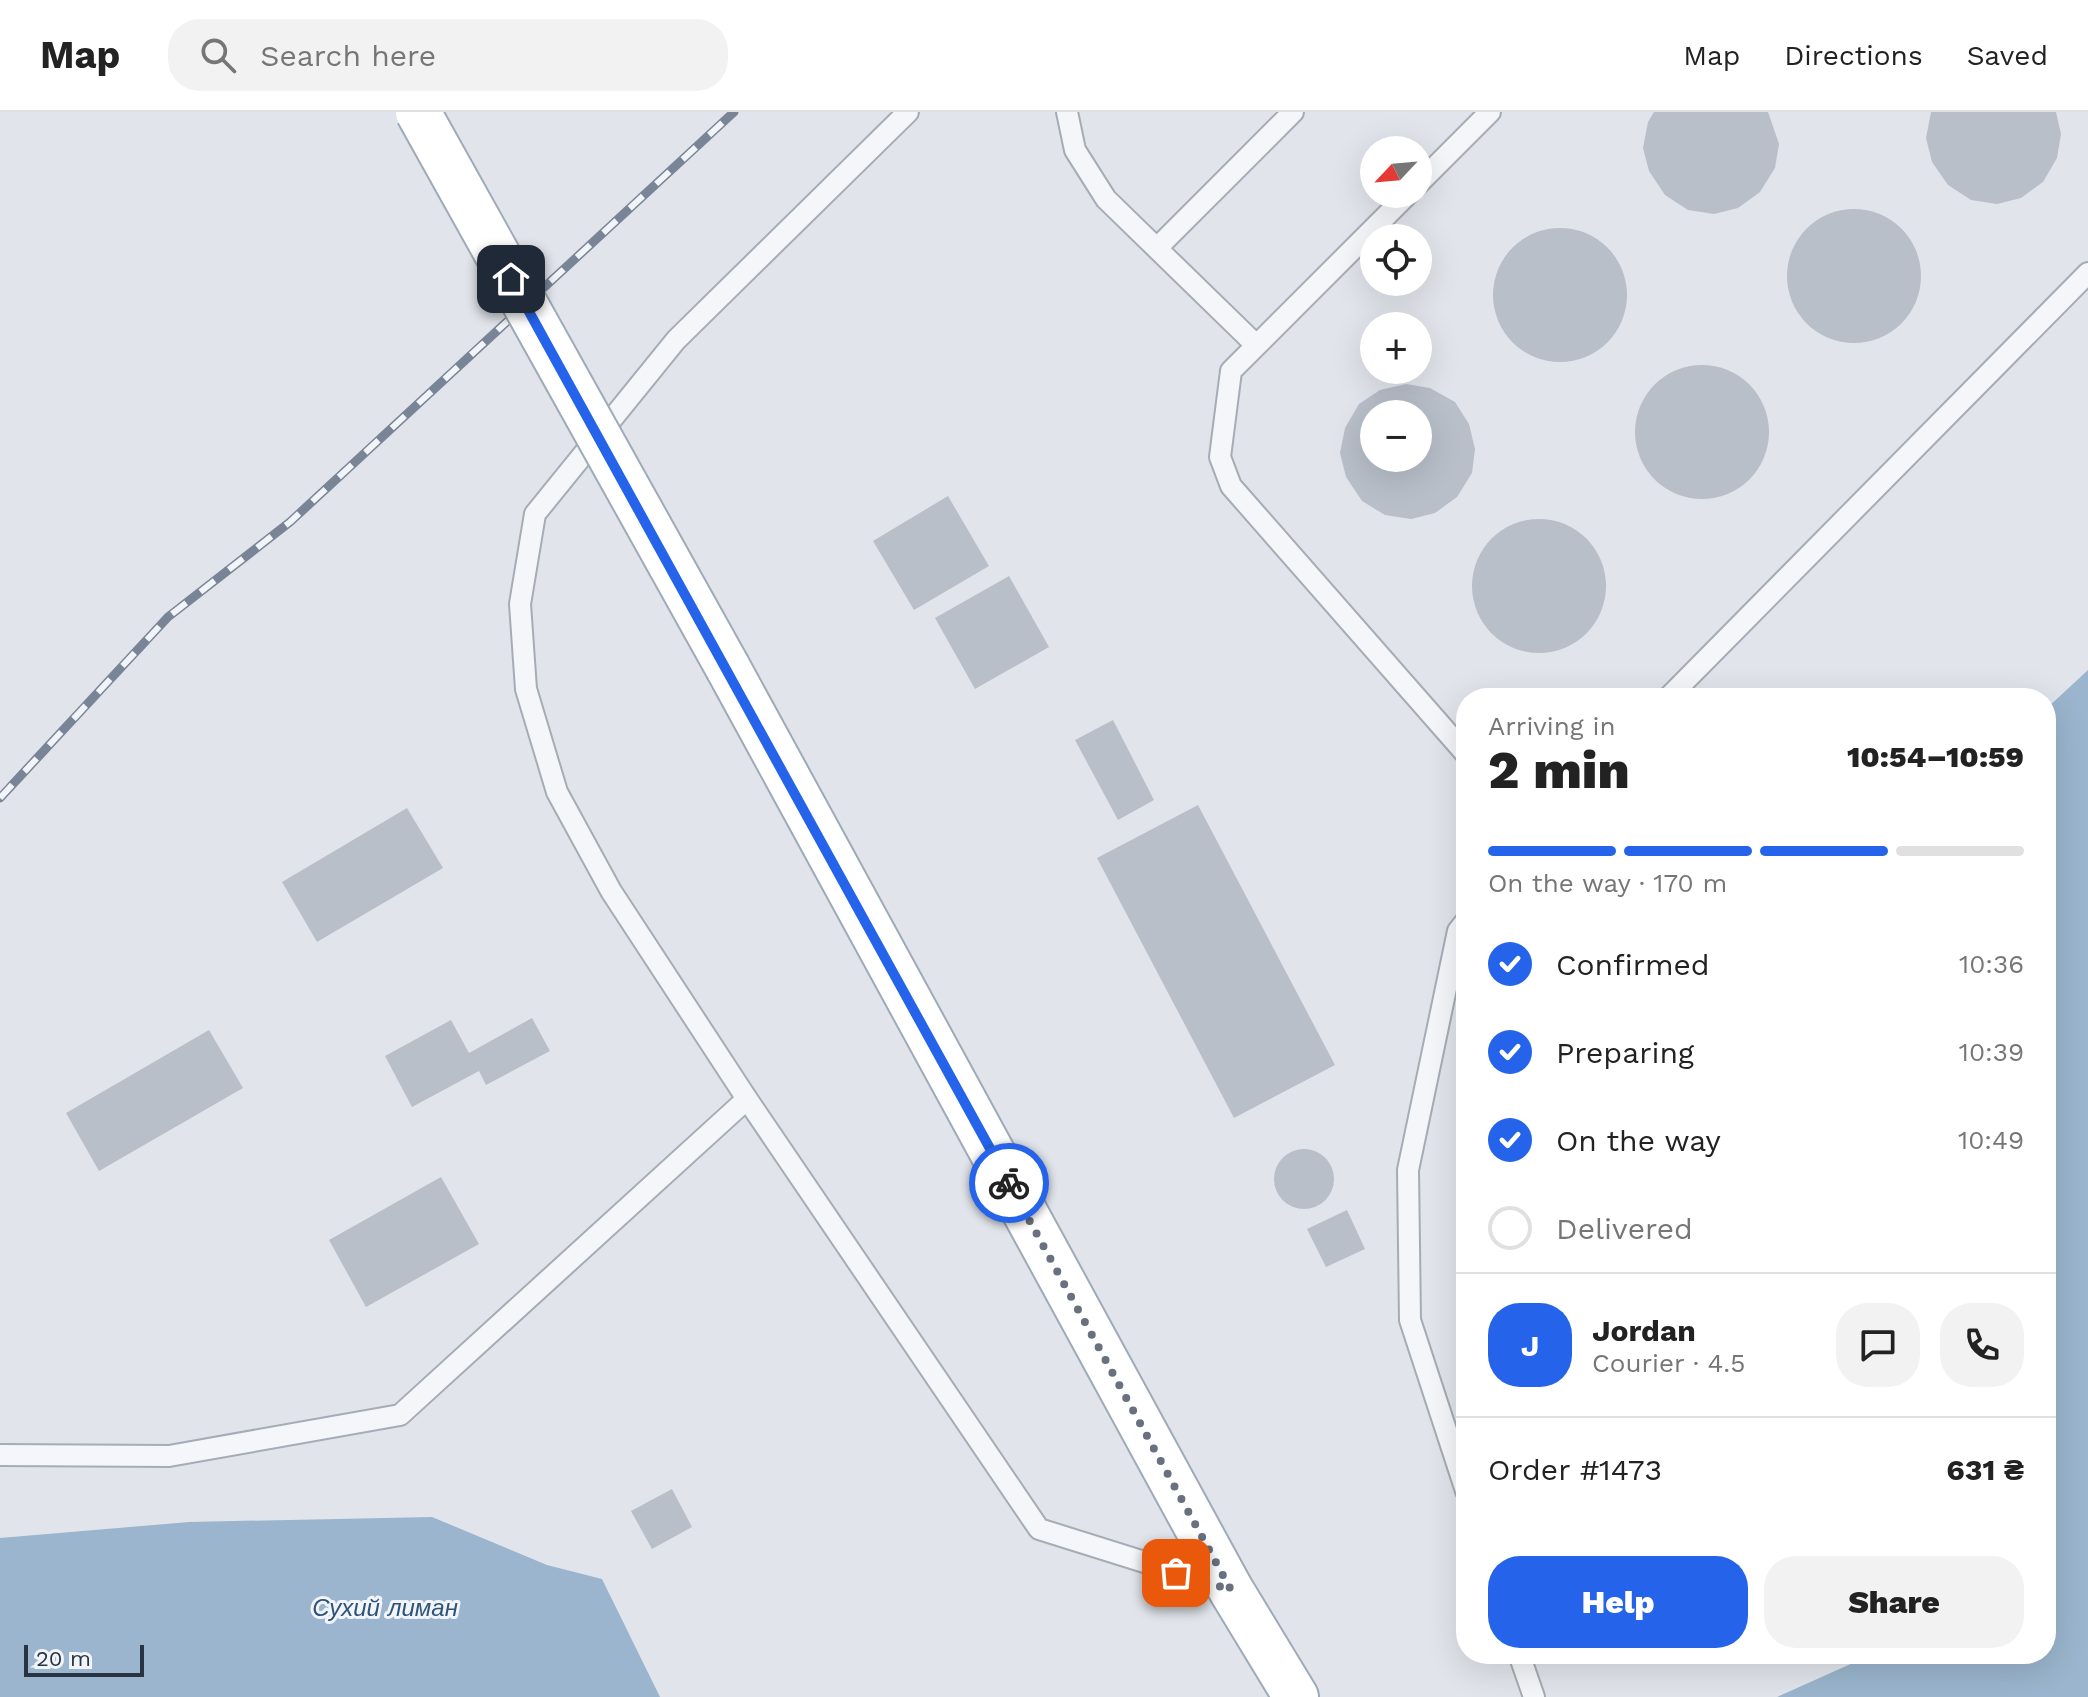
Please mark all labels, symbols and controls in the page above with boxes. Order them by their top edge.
search box [168,19,728,91]
text: Map [40,33,120,77]
icon: search [196,33,240,77]
text: Search here [260,38,436,73]
text: Map [1683,39,1740,72]
text: Directions [1784,39,1923,72]
text: Saved [1967,39,2048,72]
north arrow [1360,136,1432,208]
map controls [1360,136,1432,472]
button: locate [1360,224,1432,296]
pin [477,245,545,313]
icon: home [489,257,533,301]
button: + [1360,312,1432,384]
button: − [1360,400,1432,472]
text: Arriving in [1488,711,1616,741]
text: 10:54–10:59 [1847,739,2024,774]
text: 2 min [1488,740,1630,801]
text: On the way · 170 m [1488,868,1727,898]
icon: check [1488,942,1532,986]
text: Confirmed [1556,947,1710,982]
text: 10:36 [1959,949,2024,979]
icon: check [1488,1030,1532,1074]
text: Preparing [1556,1035,1694,1070]
text: 10:39 [1959,1037,2024,1067]
icon: check [1488,1118,1532,1162]
text: On the way [1556,1123,1721,1158]
text: 10:49 [1958,1125,2024,1155]
courier [969,1143,1049,1223]
icon: bike [987,1161,1031,1205]
text: Delivered [1556,1211,1693,1246]
button: chat [1836,1303,1920,1387]
button: phone [1940,1303,2024,1387]
text: Jordan [1592,1313,1696,1348]
text: J [1521,1328,1539,1363]
text: Courier · 4.5 [1592,1348,1745,1378]
text: Order #1473 [1488,1452,1662,1487]
text: 631 ₴ [1946,1452,2024,1487]
pin [1142,1539,1210,1607]
icon: bag [1154,1551,1198,1595]
button: Help [1488,1556,1748,1648]
button: Share [1764,1556,2024,1648]
water label: Сухий лиман [312,1594,458,1622]
scale bar [24,1641,144,1677]
text: 20 m [36,1646,91,1671]

